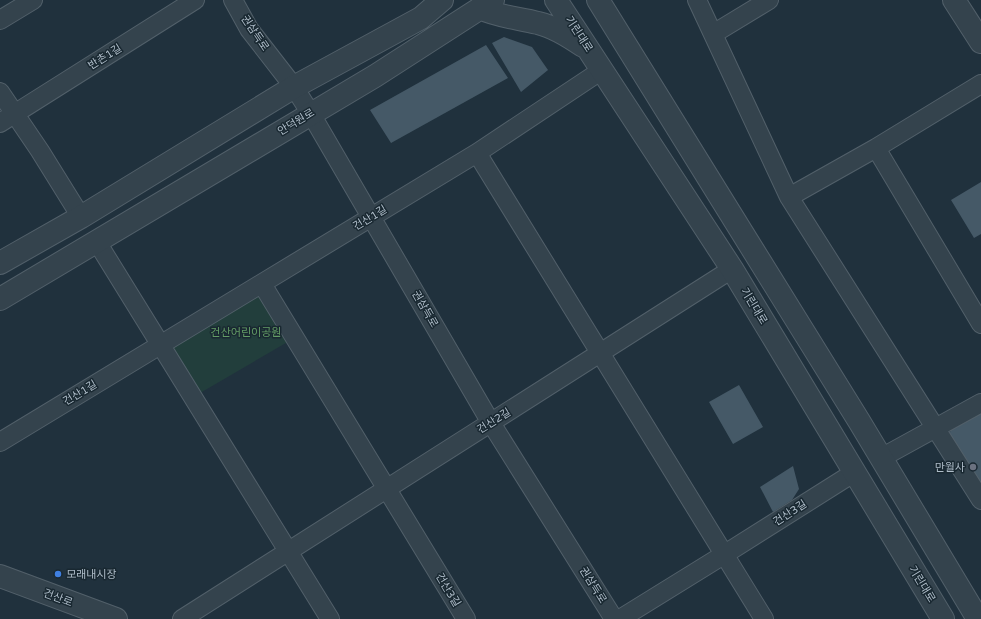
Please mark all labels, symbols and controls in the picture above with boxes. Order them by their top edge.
street label: 권삼득로 [238,13,272,53]
street label: 기린대로 [563,13,595,55]
street label: 반촌1길 [86,42,124,72]
street label: 안덕원로 [275,106,317,138]
street label: 건산1길 [351,203,389,233]
street label: 기린대로 [738,285,770,327]
street label: 권삼득로 [409,288,441,330]
park label: 건산어린이공원 [211,326,281,339]
street label: 건산1길 [61,378,99,408]
street label: 건산2길 [475,406,513,436]
place label: 만월사 [935,461,965,474]
marker: 만월사 [968,462,978,472]
street label: 건산3길 [771,497,809,529]
street label: 기린대로 [906,563,938,605]
street label: 권삼득로 [577,564,609,606]
place label: 모래내시장 [66,568,117,581]
marker: 모래내시장 [53,569,63,579]
street label: 건산3길 [433,571,463,609]
street label: 건산로 [42,587,74,609]

